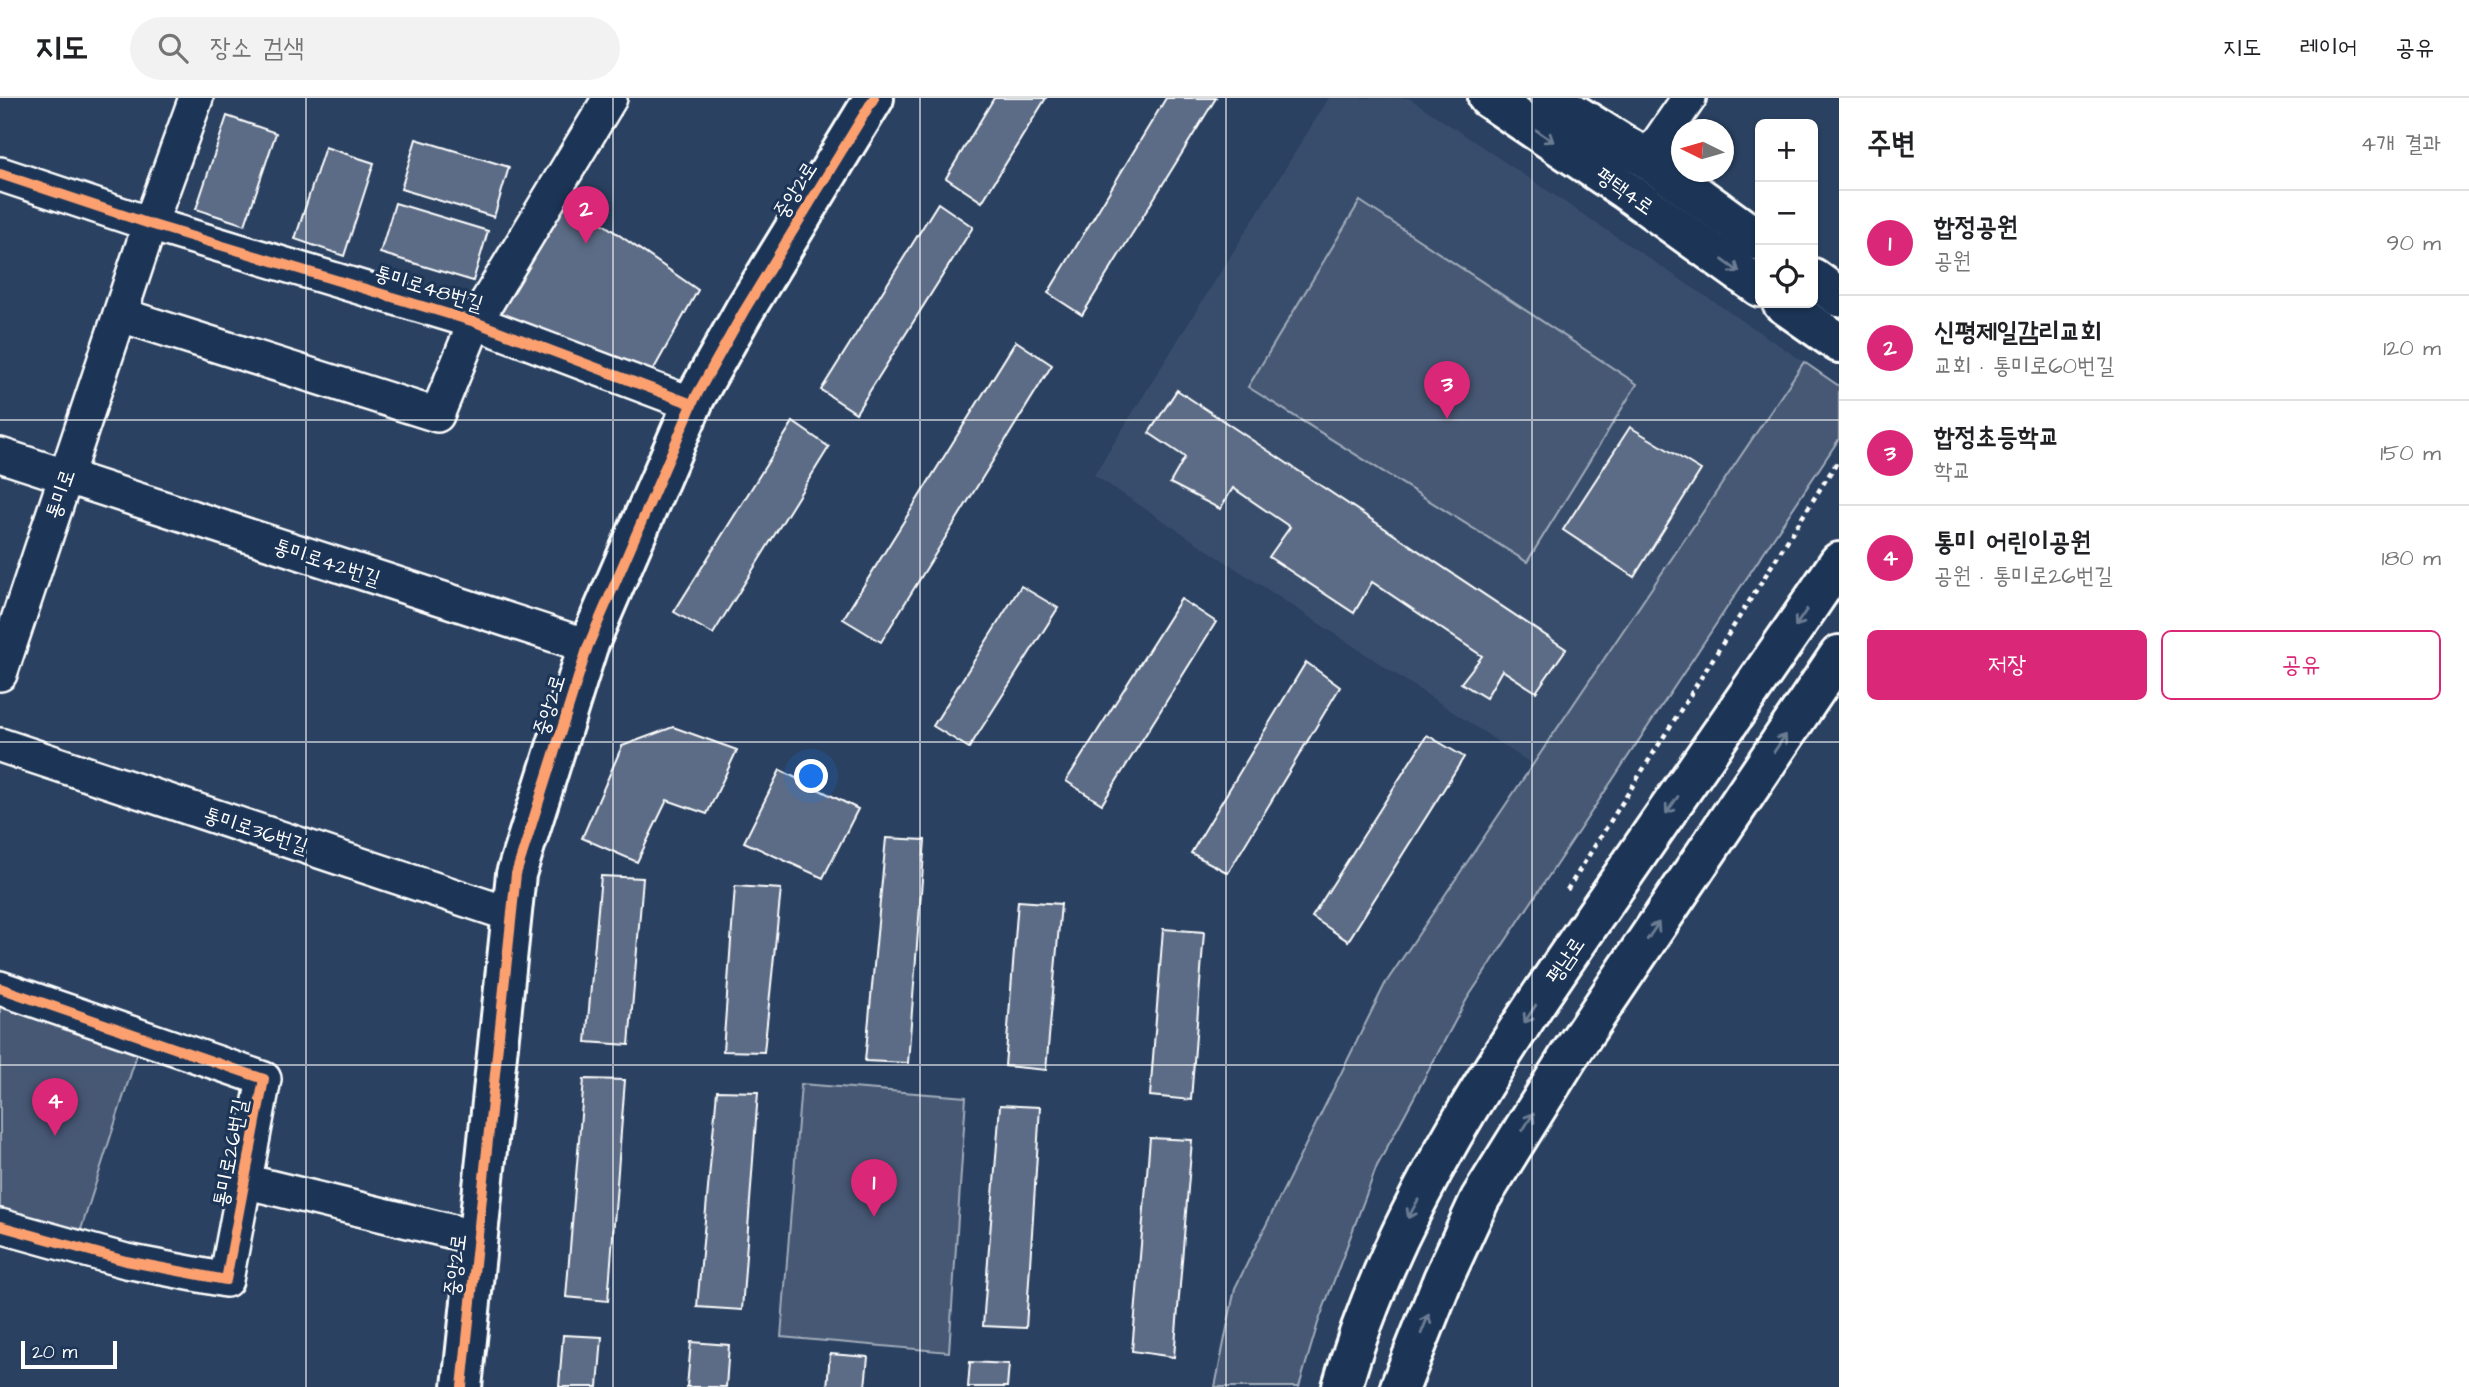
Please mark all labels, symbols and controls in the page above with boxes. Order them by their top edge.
search box [130,17,620,80]
text: 지도 [35,25,88,71]
icon: search [154,29,192,67]
text: 장소 검색 [210,30,304,66]
text: 지도 [2223,31,2261,65]
text: 레이어 [2299,31,2357,65]
text: 공유 [2395,31,2434,65]
north arrow [1671,119,1734,182]
map controls [1755,119,1818,308]
button: + [1755,119,1818,182]
text: 주변 [1867,123,1915,165]
text: 4개 결과 [2361,128,2441,160]
one-way arrow [1535,129,1554,143]
street label: 중앙2로 [767,156,824,225]
street label: 평택4로 [1590,161,1660,222]
button: − [1755,182,1818,245]
pin: 2 [563,186,609,244]
text: 합정공원 [1934,209,2018,245]
text: 1 [1889,227,1891,259]
text: 90 m [2386,227,2441,259]
button: locate [1755,245,1818,308]
text: 공원 [1934,245,1971,277]
street label: 통미로48번길 [371,258,487,319]
one-way arrow [1721,259,1740,273]
text: 신평제일감리교회 [1934,314,2101,350]
text: 2 [1883,332,1897,364]
text: 120 m [2383,332,2441,364]
text: 교회 · 통미로60번길 [1934,350,2114,382]
pin: 3 [1424,361,1470,419]
text: 합정초등학교 [1934,419,2060,455]
text: 3 [1884,437,1896,469]
text: 150 m [2380,437,2441,469]
text: 학교 [1934,455,1971,487]
street label: 통미로 [39,465,82,523]
text: 통미 어린이공원 [1934,524,2091,560]
street label: 통미로42번길 [270,532,384,593]
text: 4 [1882,542,1898,574]
text: 180 m [2382,542,2441,574]
text: 공원 · 통미로26번길 [1934,560,2113,592]
one-way arrow [1794,608,1808,627]
button: 저장 [1867,630,2147,700]
button: 공유 [2161,630,2441,700]
street label: 중앙2로 [526,671,573,739]
one-way arrow [1773,734,1787,753]
your location [794,759,828,793]
one-way arrow [1665,795,1679,815]
street label: 통미로36번길 [200,800,312,861]
one-way arrow [1646,922,1660,942]
street label: 평남로 [1539,931,1592,989]
one-way arrow [1522,1003,1536,1023]
pin: 4 [32,1078,78,1136]
street label: 통미로26번길 [206,1096,255,1210]
one-way arrow [1522,1112,1536,1132]
pin: 1 [851,1159,897,1217]
one-way arrow [1406,1198,1419,1219]
street label: 중앙2로 [437,1232,474,1298]
one-way arrow [1419,1313,1432,1335]
scale bar [21,1338,117,1370]
text: 20 m [32,1339,77,1366]

